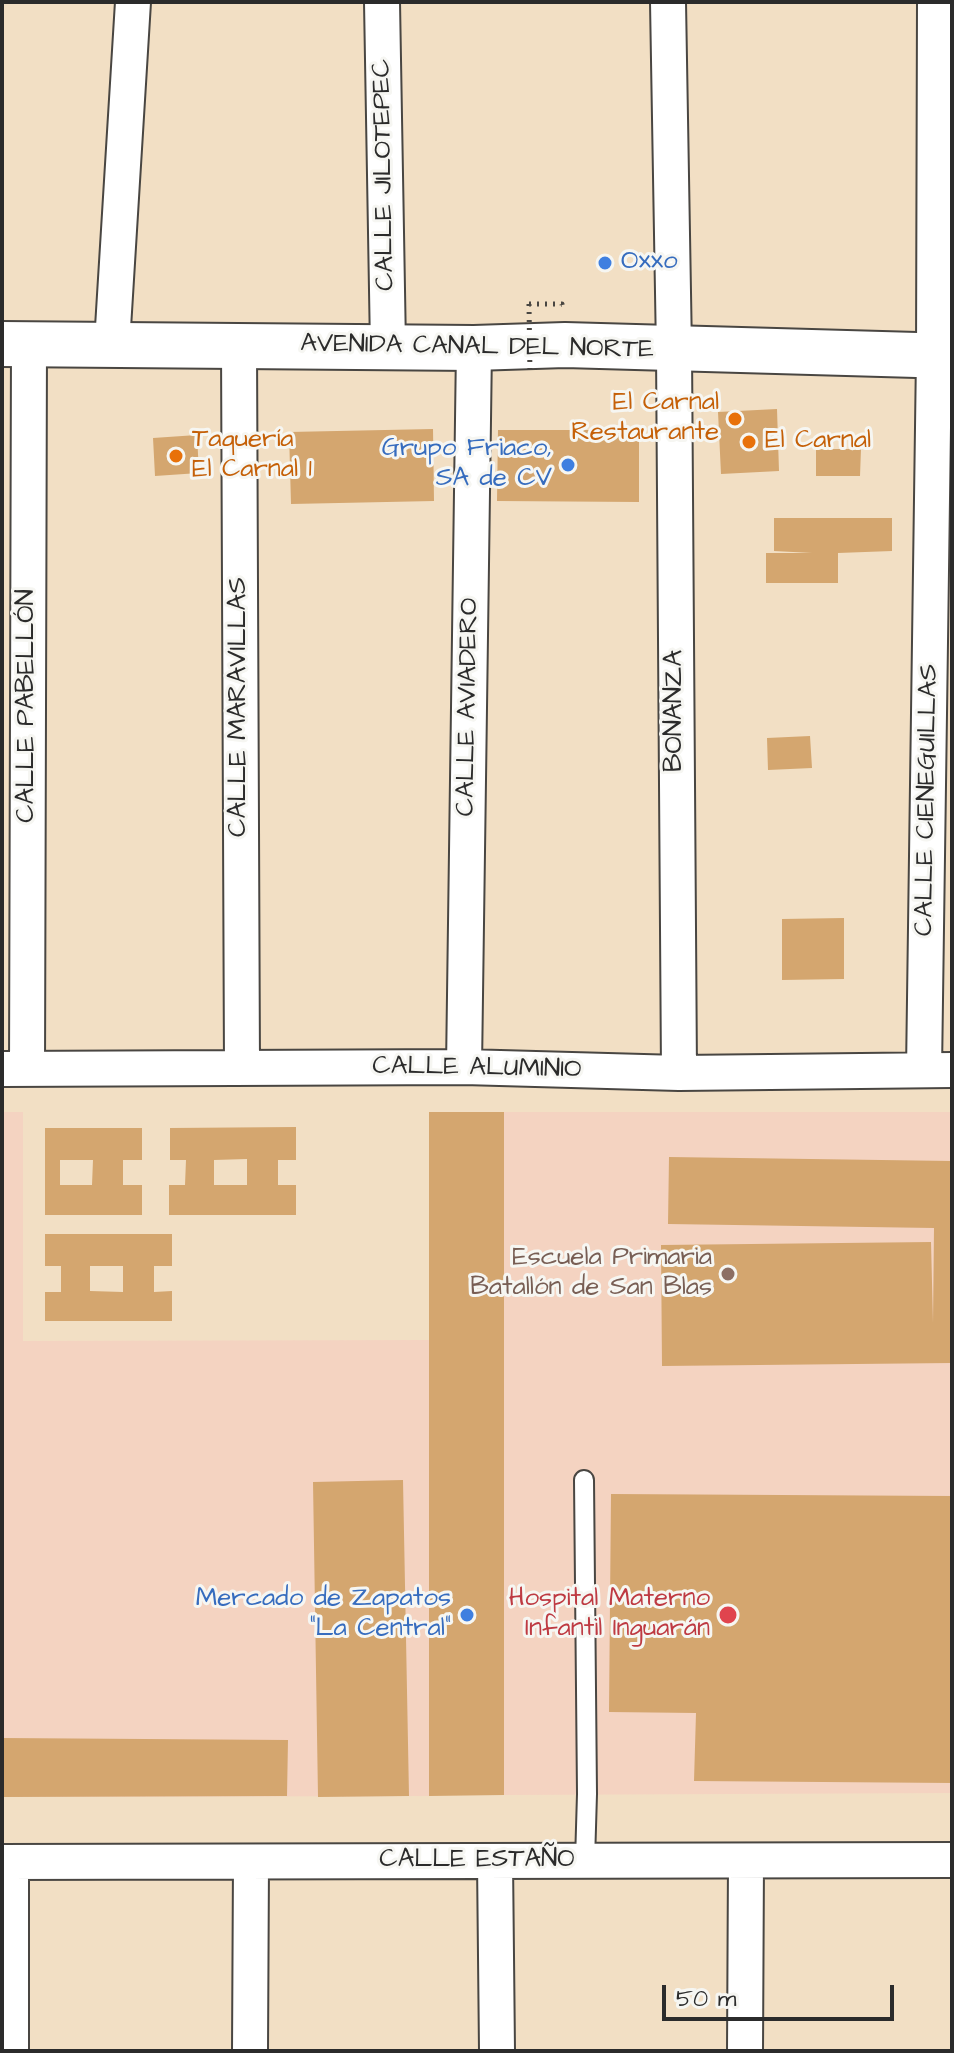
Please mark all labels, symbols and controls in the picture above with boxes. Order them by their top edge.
street label: CALLE JILOTEPEC [367,59,403,291]
place label: Oxxo [621,247,678,279]
marker: Oxxo [596,254,614,272]
street label: AVENIDA CANAL DEL NORTE [300,329,654,367]
place label: El Carnal Restaurante [571,388,719,450]
marker: El Carnal Restaurante [726,410,744,428]
place label: Taquería El Carnal 1 [192,425,312,486]
place label: El Carnal [765,426,871,458]
marker: El Carnal [740,433,758,451]
place label: Grupo Friaco, SA de CV [382,434,552,496]
marker: Taquería El Carnal 1 [167,447,185,465]
marker: Grupo Friaco, SA de CV [559,456,577,474]
street label: CALLE MARAVILLAS [224,577,256,837]
street label: CALLE PABELLÓN [12,589,44,823]
street label: CALLE AVIADERO [451,597,487,817]
street label: BONANZA [660,650,692,772]
street label: CALLE CIENEGUILLAS [910,664,946,936]
street label: CALLE ALUMINIO [372,1052,582,1086]
place label: Escuela Primaria Batallón de San Blas [470,1243,712,1304]
marker: Escuela Primaria Batallón de San Blas [719,1265,737,1283]
place label: Mercado de Zapatos "La Central" [196,1584,451,1646]
place label: Hospital Materno Infantil Inguarán [509,1584,710,1646]
marker: Hospital Materno Infantil Inguarán [717,1604,739,1626]
marker: Mercado de Zapatos "La Central" [458,1606,476,1624]
street label: CALLE ESTAÑO [379,1845,575,1877]
scale bar [666,1969,898,2019]
text: 50 m [676,1982,736,2016]

